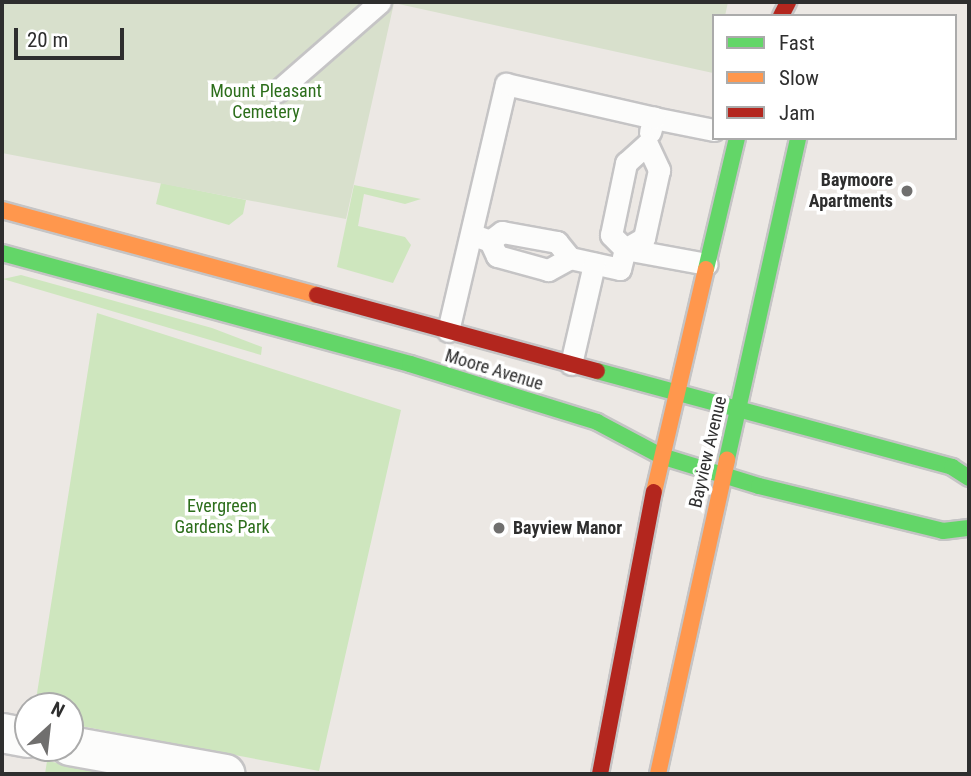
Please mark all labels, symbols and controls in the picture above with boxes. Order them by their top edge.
scale bar [18,14,128,58]
legend [712,14,957,140]
text: 20 m [27,28,68,52]
text: Fast [779,31,815,55]
text: Slow [779,66,819,90]
park label: Mount Pleasant Cemetery [210,81,322,124]
text: Jam [779,101,815,125]
place label: Baymoore Apartments [809,170,893,212]
marker: Baymoore Apartments [899,183,915,199]
street label: Moore Avenue [442,345,546,395]
street label: Bayview Avenue [685,394,731,510]
park label: Evergreen Gardens Park [174,496,270,538]
place label: Bayview Manor [513,517,622,539]
marker: Bayview Manor [491,520,507,536]
north arrow [14,692,84,762]
text: N [47,697,68,723]

